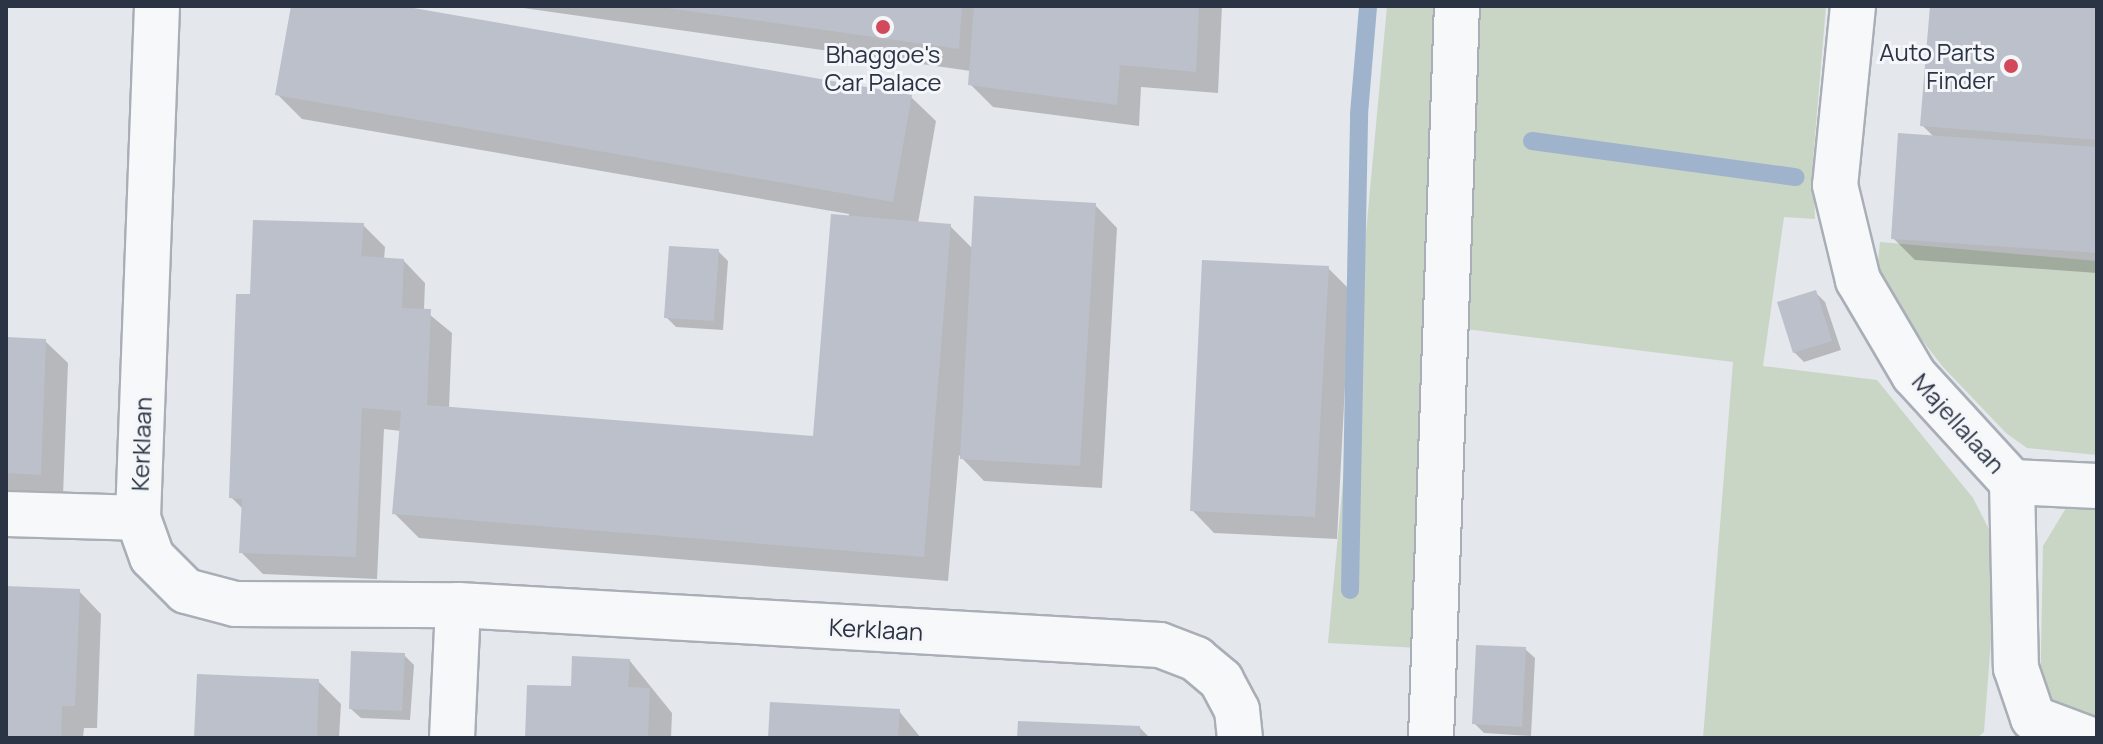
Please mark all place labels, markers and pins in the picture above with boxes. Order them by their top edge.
marker: Bhaggoe's Car Palace [874,18,892,36]
place label: Auto Parts Finder [1879,38,1995,94]
place label: Bhaggoe's Car Palace [824,40,942,96]
marker: Auto Parts Finder [2002,57,2020,75]

